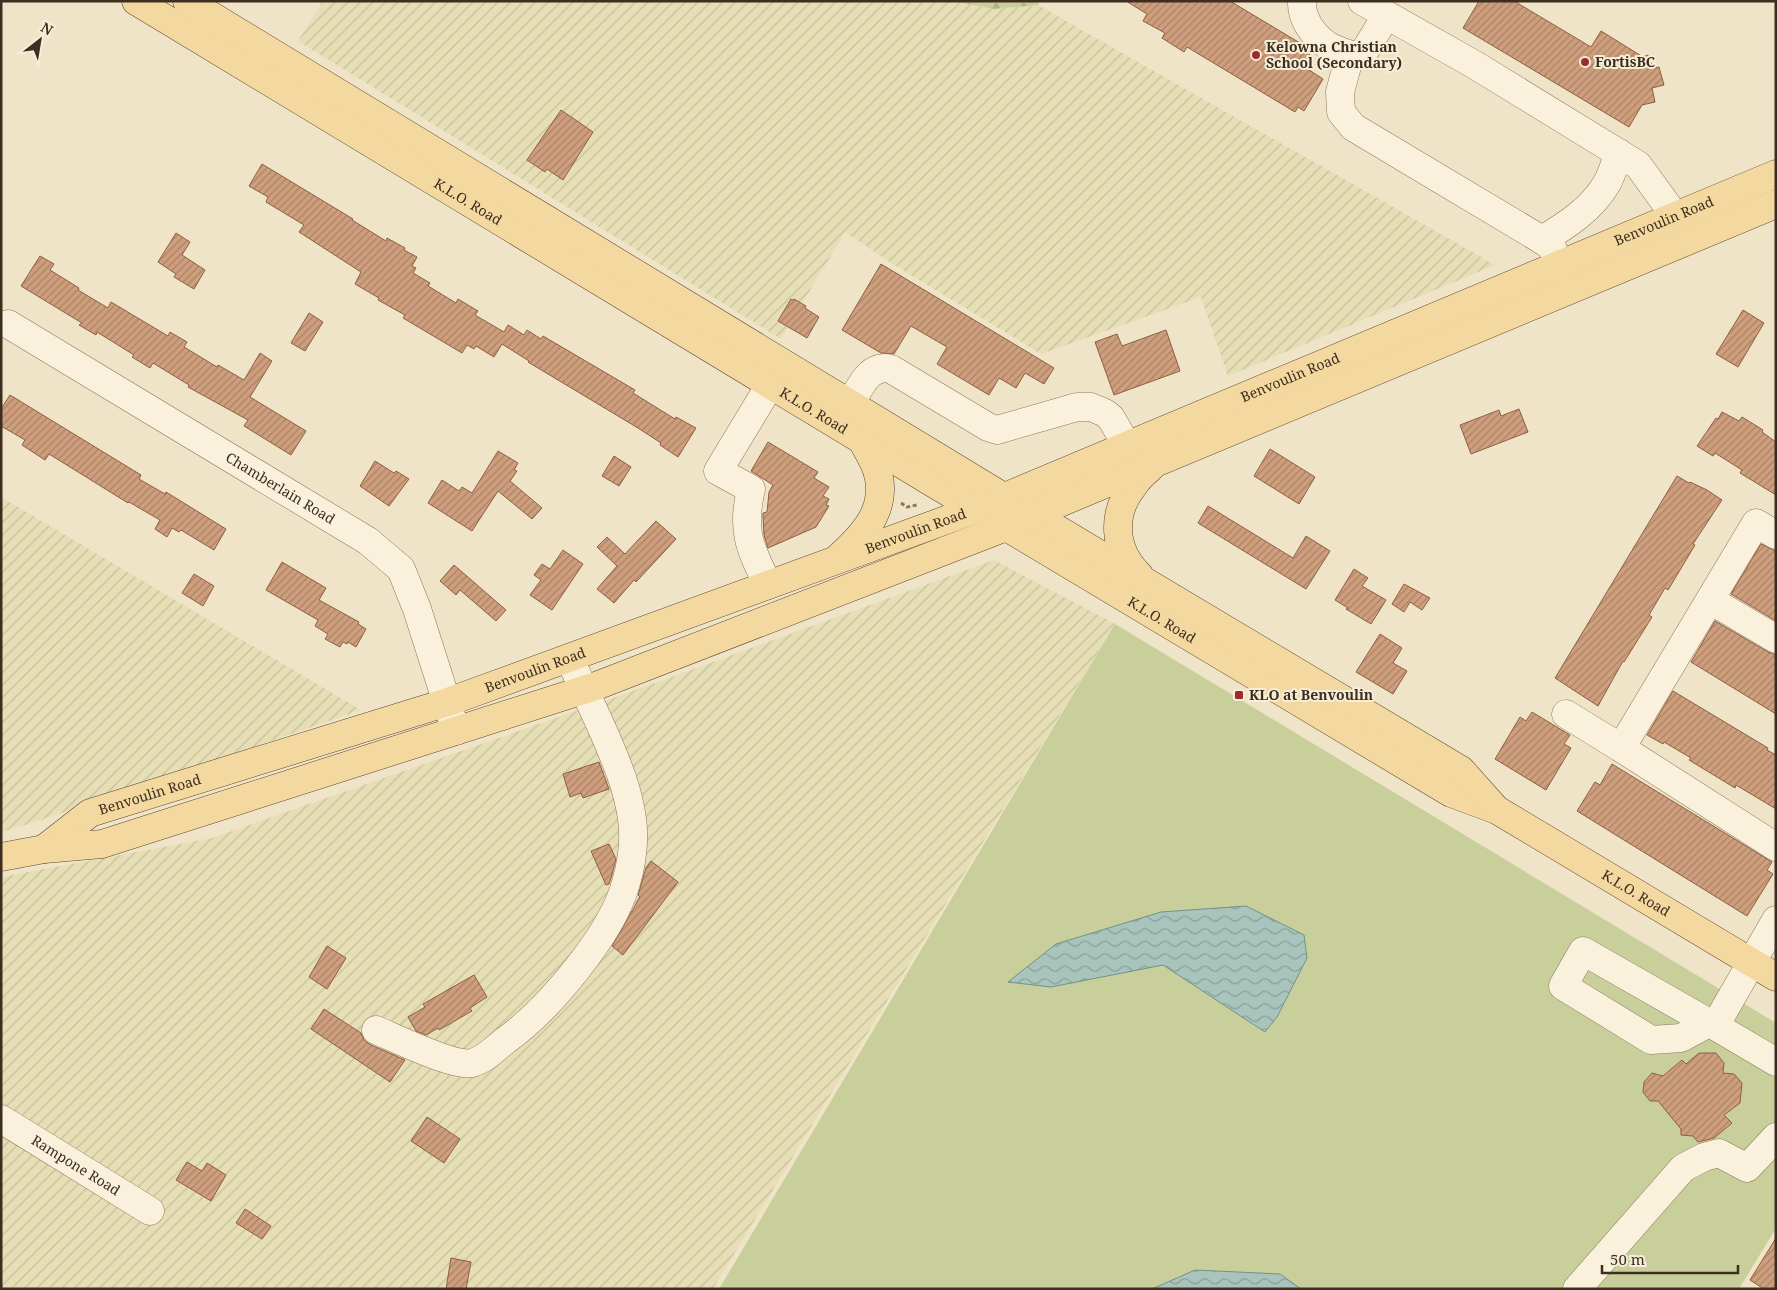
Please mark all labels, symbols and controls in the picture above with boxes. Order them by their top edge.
north arrow [15,15,65,65]
text: N [37,17,57,39]
place label: Kelowna Christian School (Secondary) [1266,37,1402,72]
marker: Kelowna Christian School (Secondary) [1250,49,1262,61]
place label: FortisBC [1595,52,1655,71]
marker: FortisBC [1579,56,1591,68]
street label: K.L.O. Road [431,173,506,229]
street label: Benvoulin Road [1611,191,1716,250]
street label: Benvoulin Road [1237,348,1343,406]
street label: K.L.O. Road [776,383,852,438]
street label: Chamberlain Road [222,447,339,528]
street label: Benvoulin Road [862,503,969,558]
street label: K.L.O. Road [1124,592,1200,647]
street label: Benvoulin Road [482,642,588,697]
place label: KLO at Benvoulin [1249,685,1373,704]
marker: KLO at Benvoulin [1233,689,1245,701]
street label: Benvoulin Road [96,769,203,819]
street label: K.L.O. Road [1599,865,1674,921]
street label: Rampone Road [28,1130,124,1200]
scale bar [1602,1242,1738,1274]
text: 50 m [1610,1249,1645,1269]

